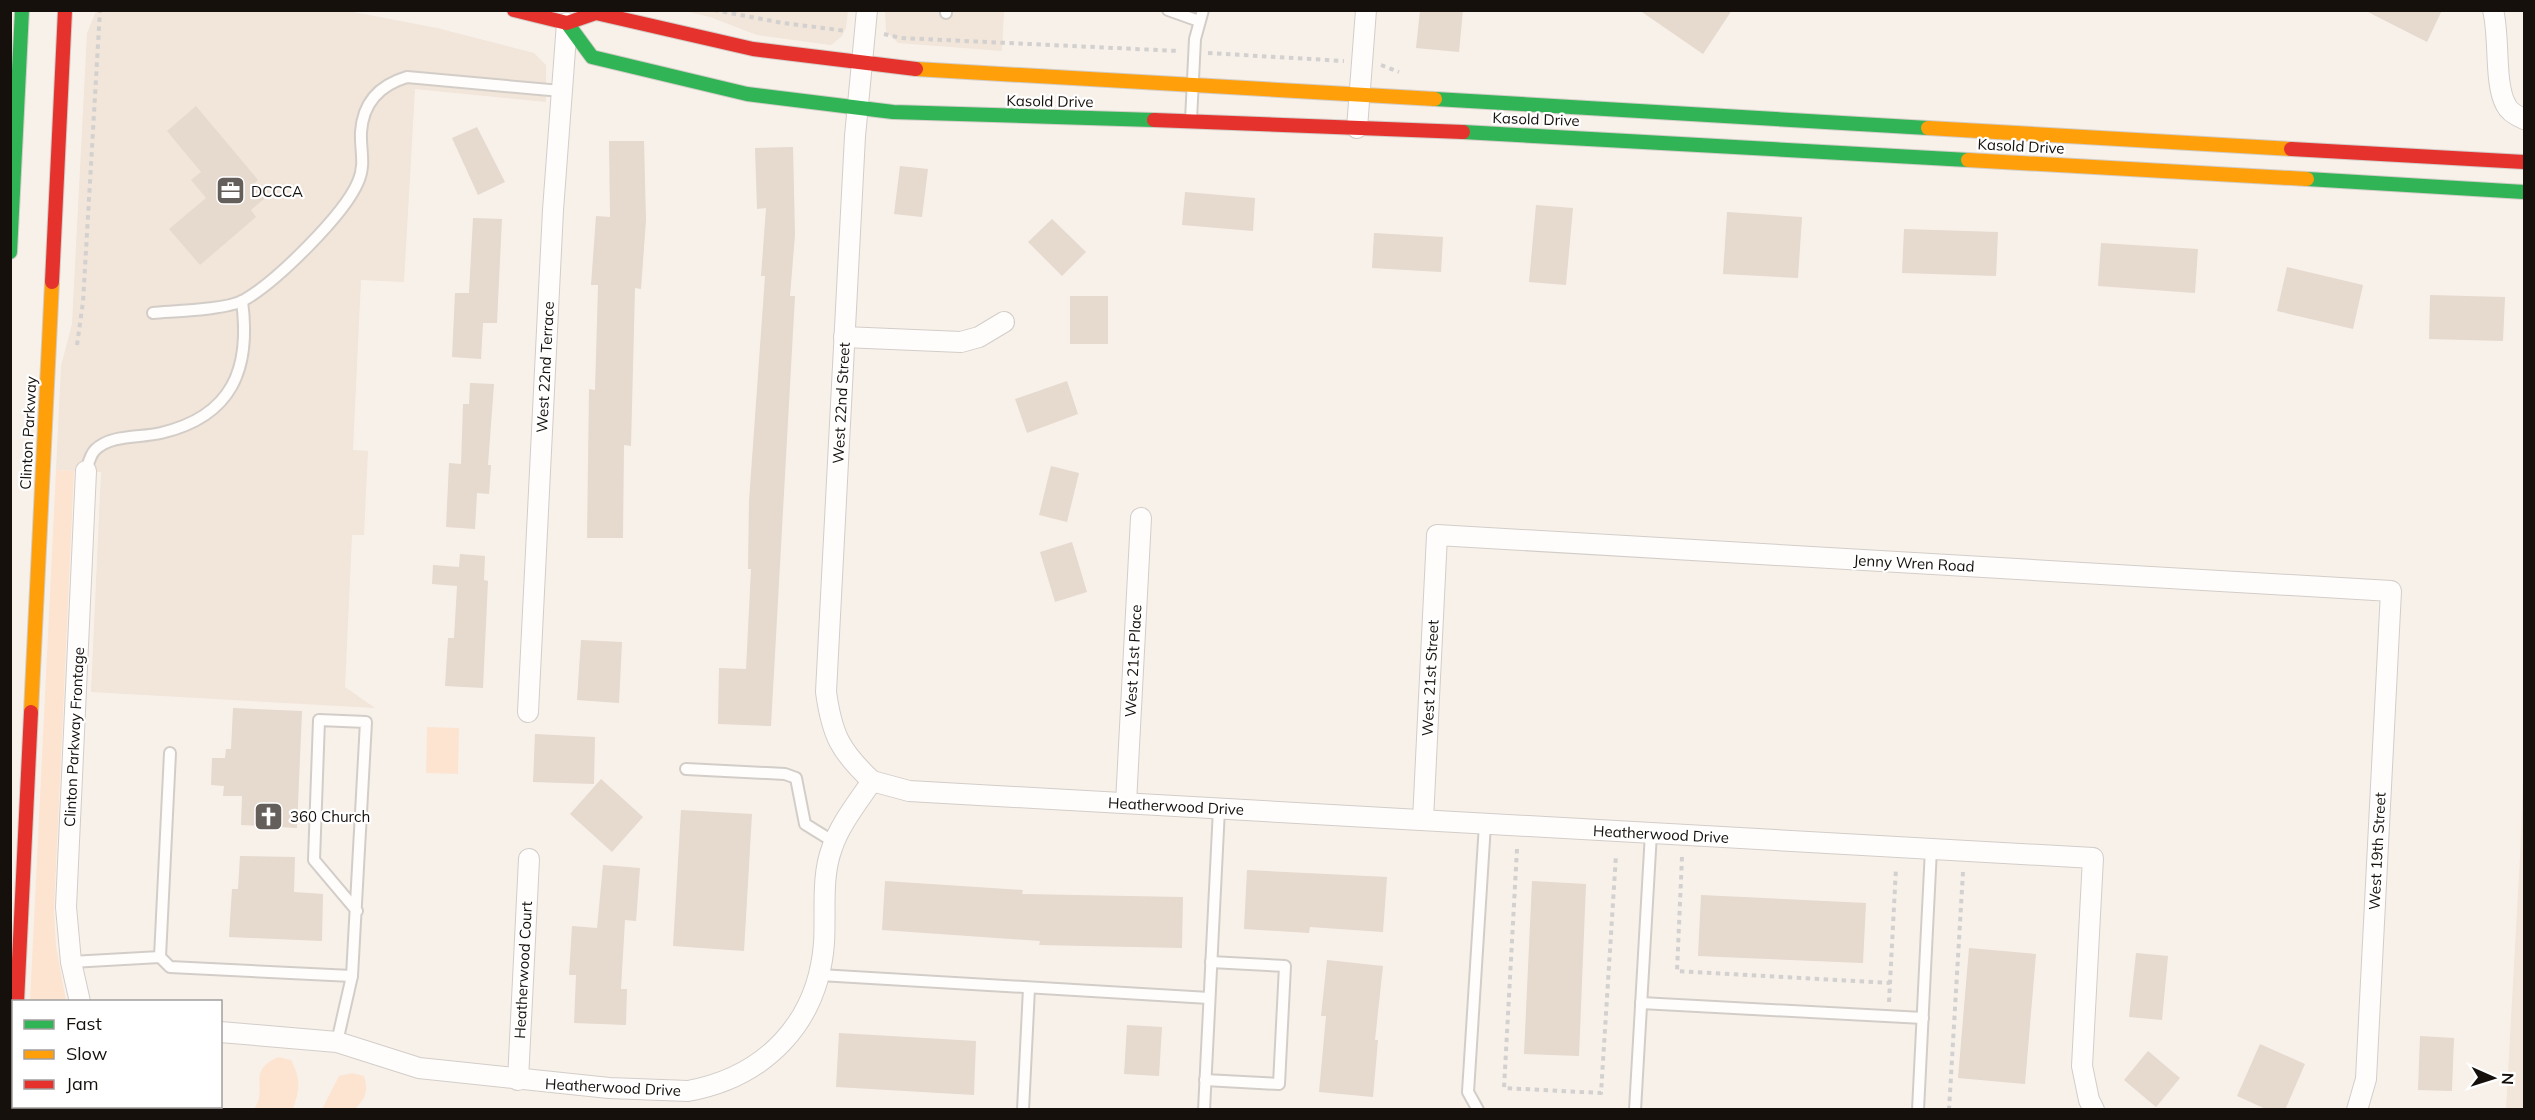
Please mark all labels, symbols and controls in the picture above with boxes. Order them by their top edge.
street label: Kasold Drive [1006,91,1094,111]
street label: Kasold Drive [1492,108,1580,130]
street label: Kasold Drive [1977,134,2065,158]
office icon: DCCCA [214,175,246,207]
place label: DCCCA [251,182,303,201]
street label: West 22nd Terrace [532,301,558,433]
street label: West 22nd Street [828,342,854,464]
street label: Clinton Parkway [16,376,40,490]
street label: Jenny Wren Road [1853,550,1975,576]
street label: West 21st Place [1121,604,1145,718]
street label: West 21st Street [1417,619,1443,737]
street label: Clinton Parkway Frontage [60,647,88,827]
street label: West 19th Street [2364,792,2390,910]
street label: Heatherwood Drive [1108,793,1244,819]
church icon: 360 Church [253,800,285,832]
place label: 360 Church [290,807,370,826]
street label: Heatherwood Drive [1593,821,1729,847]
street label: Heatherwood Court [510,901,536,1039]
legend [12,1000,222,1108]
text: Fast [66,1012,102,1035]
text: Slow [66,1042,108,1065]
north arrow [2463,1048,2523,1108]
text: Jam [66,1072,99,1095]
text: N [2498,1072,2518,1085]
street label: Heatherwood Drive [545,1074,681,1100]

